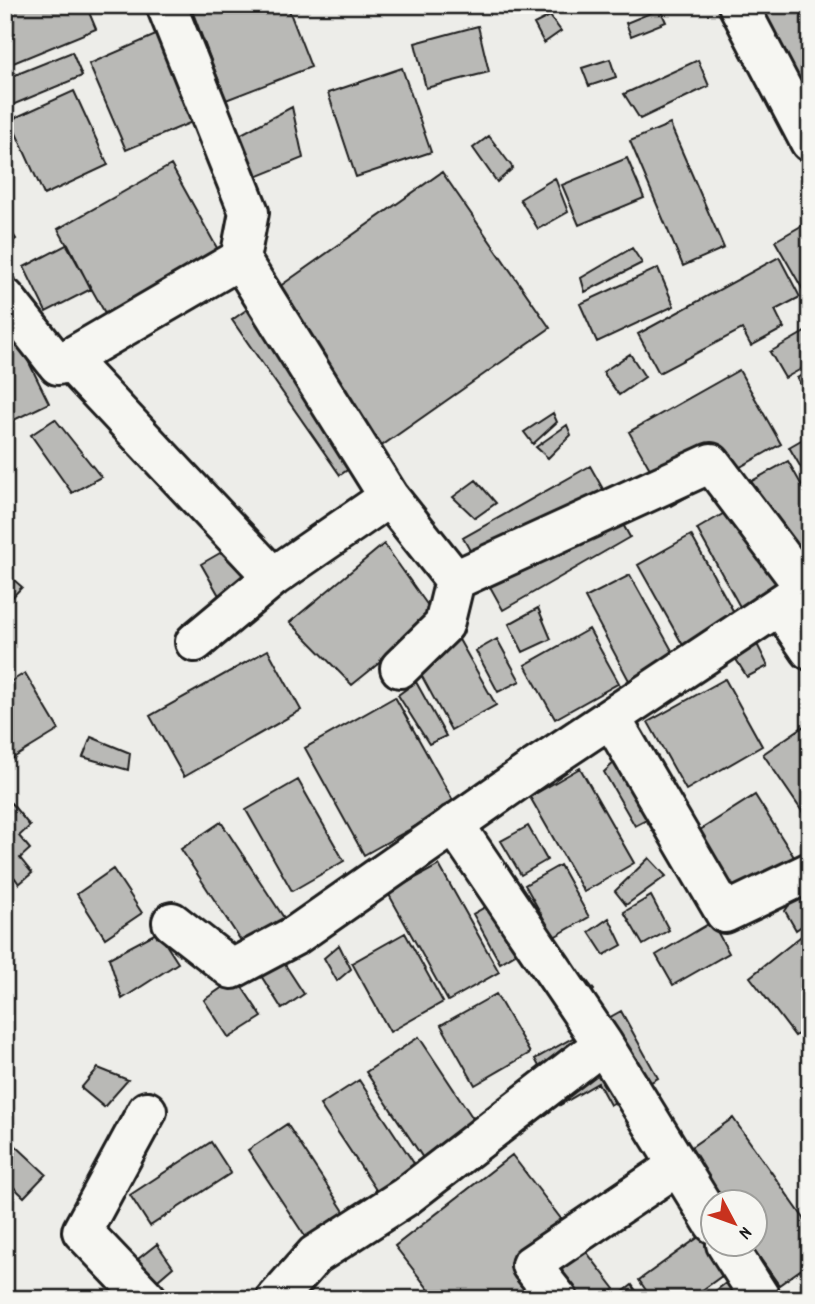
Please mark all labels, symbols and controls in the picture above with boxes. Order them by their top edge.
north arrow [700,1188,770,1258]
text: N [731,1219,757,1244]

